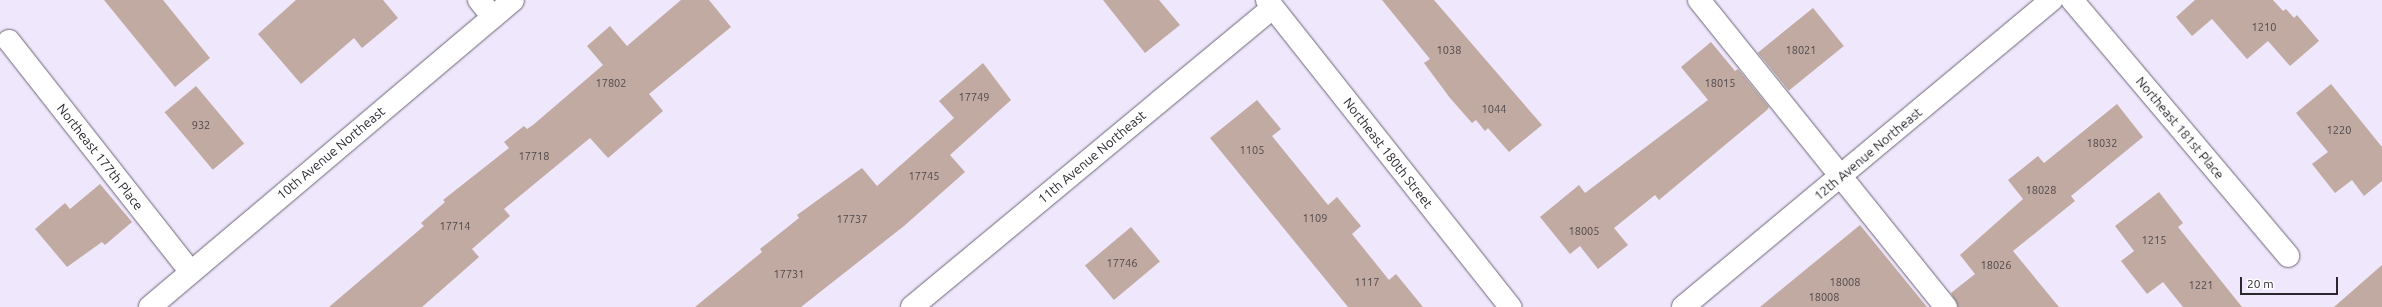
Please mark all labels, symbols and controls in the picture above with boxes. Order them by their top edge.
house number: 1210 [2252,20,2276,34]
house number: 1038 [1437,43,1461,57]
house number: 18021 [1785,43,1817,57]
street label: Northeast 181st Place [2133,74,2227,182]
house number: 17802 [595,76,627,90]
house number: 18015 [1704,76,1736,90]
house number: 17749 [958,90,990,104]
street label: Northeast 180th Street [1340,95,1436,211]
street label: Northeast 177th Place [54,101,146,213]
house number: 1044 [1482,102,1506,116]
street label: 10th Avenue Northeast [274,103,388,203]
street label: 12th Avenue Northeast [1811,104,1925,204]
street label: 11th Avenue Northeast [1035,107,1149,207]
house number: 932 [192,118,210,132]
house number: 1220 [2327,123,2351,137]
house number: 18032 [2086,136,2118,150]
house number: 1105 [1240,143,1264,157]
house number: 17718 [518,149,550,163]
house number: 17745 [908,169,940,183]
house number: 18028 [2025,183,2057,197]
house number: 1109 [1303,211,1327,225]
house number: 17737 [836,212,868,226]
house number: 17714 [439,219,471,233]
house number: 18005 [1568,224,1600,238]
house number: 1215 [2142,233,2166,247]
house number: 17746 [1106,256,1138,270]
house number: 18026 [1980,258,2012,272]
house number: 17731 [773,267,805,281]
scale bar [2242,269,2340,295]
house number: 1117 [1355,275,1379,289]
house number: 18008 [1829,275,1861,289]
text: 20 m [2247,277,2274,290]
house number: 1221 [2189,278,2213,292]
house number: 18008 [1808,290,1840,304]

